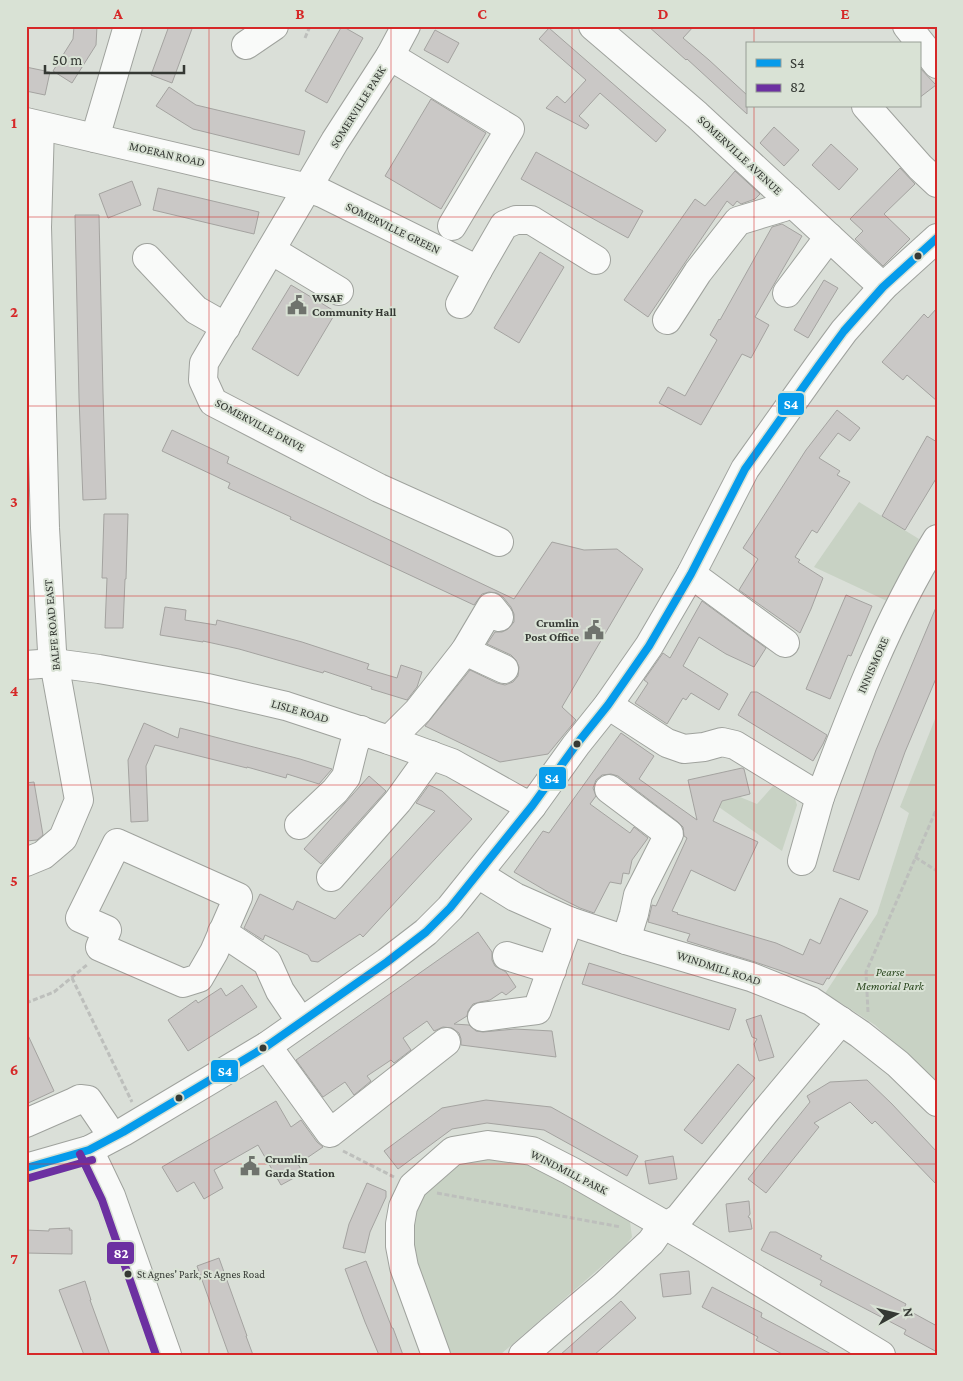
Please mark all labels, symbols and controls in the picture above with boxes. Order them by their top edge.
text: A [112,5,123,22]
text: B [295,5,305,22]
text: C [477,5,487,22]
text: D [657,5,669,22]
text: E [840,5,850,22]
scale bar [45,42,184,74]
legend [746,42,920,108]
text: 50 m [52,52,82,68]
text: S4 [790,55,805,71]
street label: SOMERVILLE PARK [327,63,389,150]
text: 82 [790,79,805,95]
street label: SOMERVILLE AVENUE [695,112,785,198]
text: 1 [11,114,17,131]
street label: MOERAN ROAD [128,139,206,169]
street label: SOMERVILLE GREEN [344,199,442,257]
unlabelled marker [913,251,923,261]
place label: WSAF Community Hall [311,291,397,319]
public building icon: WSAF Community Hall [286,294,308,316]
text: 2 [10,303,18,320]
line badge: S4 [777,392,805,416]
street label: SOMERVILLE DRIVE [213,395,308,455]
text: S4 [784,396,799,412]
text: 3 [10,493,18,510]
street label: BALFE ROAD EAST [41,579,63,671]
place label: Crumlin Post Office [525,616,579,644]
public building icon: Crumlin Post Office [583,619,605,641]
street label: INNISMORE [854,634,892,695]
text: 4 [10,682,19,699]
street label: LISLE ROAD [270,696,330,726]
unlabelled marker [572,739,582,749]
line badge: S4 [538,766,567,790]
text: S4 [545,770,560,786]
text: 5 [10,872,18,889]
street label: WINDMILL ROAD [675,948,763,988]
park label: Pearse Memorial Park [855,965,924,993]
unlabelled marker [258,1043,268,1053]
line badge: S4 [210,1059,239,1083]
text: 6 [10,1061,18,1078]
text: S4 [218,1063,233,1079]
unlabelled marker [174,1093,184,1103]
street label: WINDMILL PARK [528,1147,610,1197]
place label: Crumlin Garda Station [265,1152,335,1180]
public building icon: Crumlin Garda Station [239,1155,261,1177]
line badge: 82 [106,1241,135,1265]
text: 82 [113,1245,129,1261]
text: 7 [10,1250,18,1267]
place label: St Agnes' Park, St Agnes Road [137,1268,265,1281]
marker: St Agnes' Park, St Agnes Road [123,1269,133,1279]
north arrow [870,1288,920,1338]
text: N [900,1306,918,1318]

